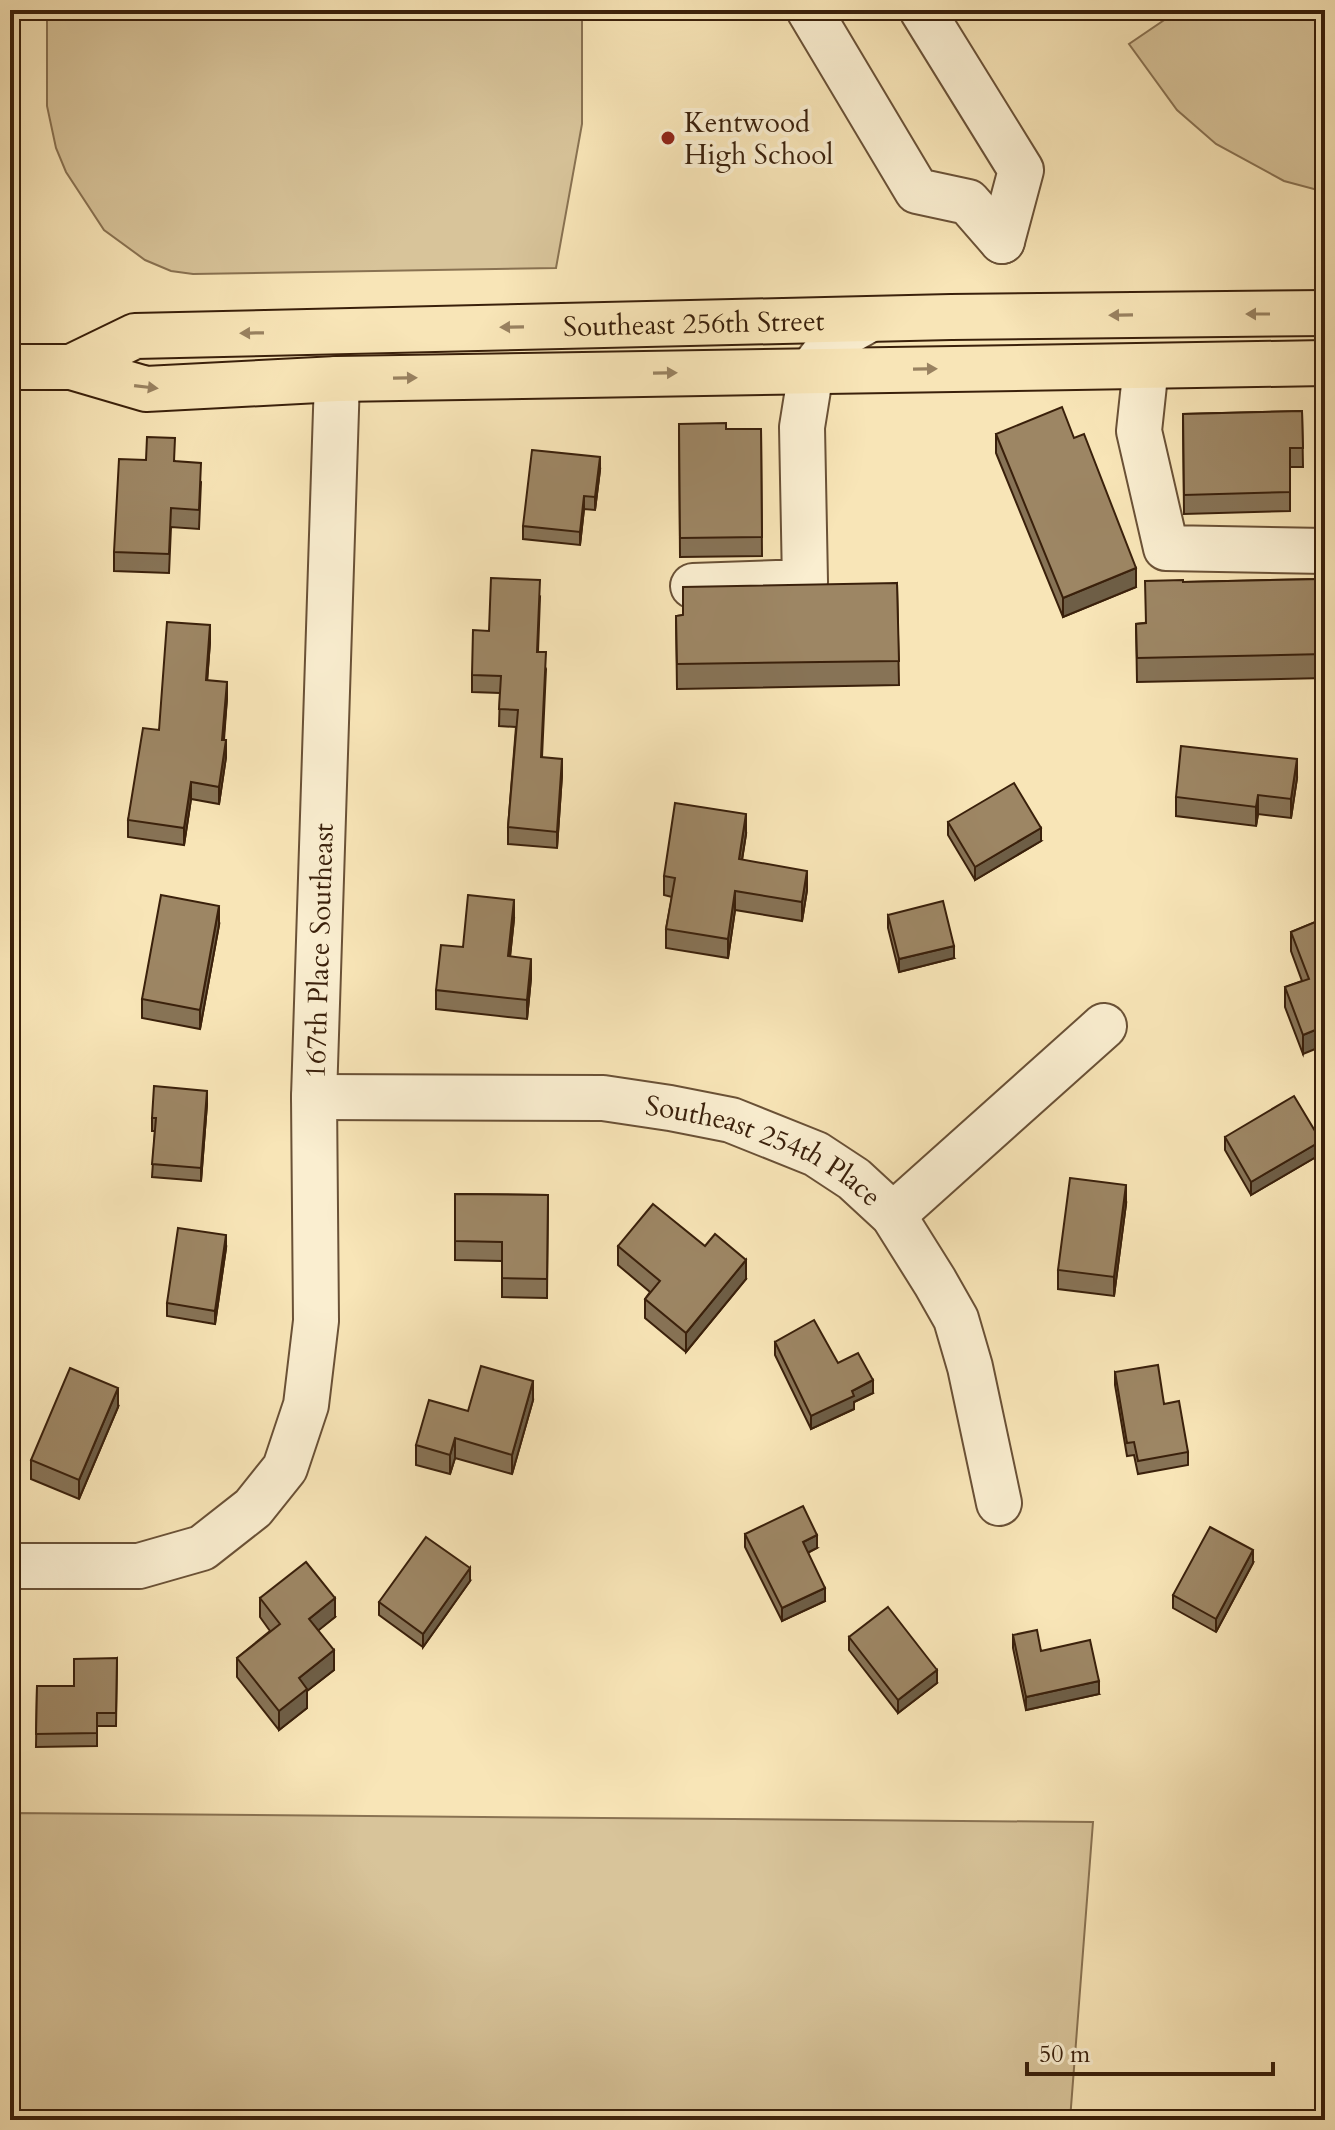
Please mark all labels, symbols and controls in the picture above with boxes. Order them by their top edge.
place label: Kentwood High School [684,104,833,174]
marker: Kentwood High School [659,129,677,147]
street label: Southeast 256th Street [563,302,825,346]
one-way arrow [1245,308,1270,320]
one-way arrow [1108,309,1133,321]
one-way arrow [499,321,524,333]
one-way arrow [239,327,264,340]
one-way arrow [913,363,938,375]
one-way arrow [653,367,678,380]
one-way arrow [393,372,418,384]
one-way arrow [134,380,159,393]
street label: 167th Place Southeast [297,822,343,1079]
street label: Southeast 254th Place [643,1087,890,1215]
scale bar [1027,2026,1273,2076]
text: 50 m [1039,2038,1091,2071]

